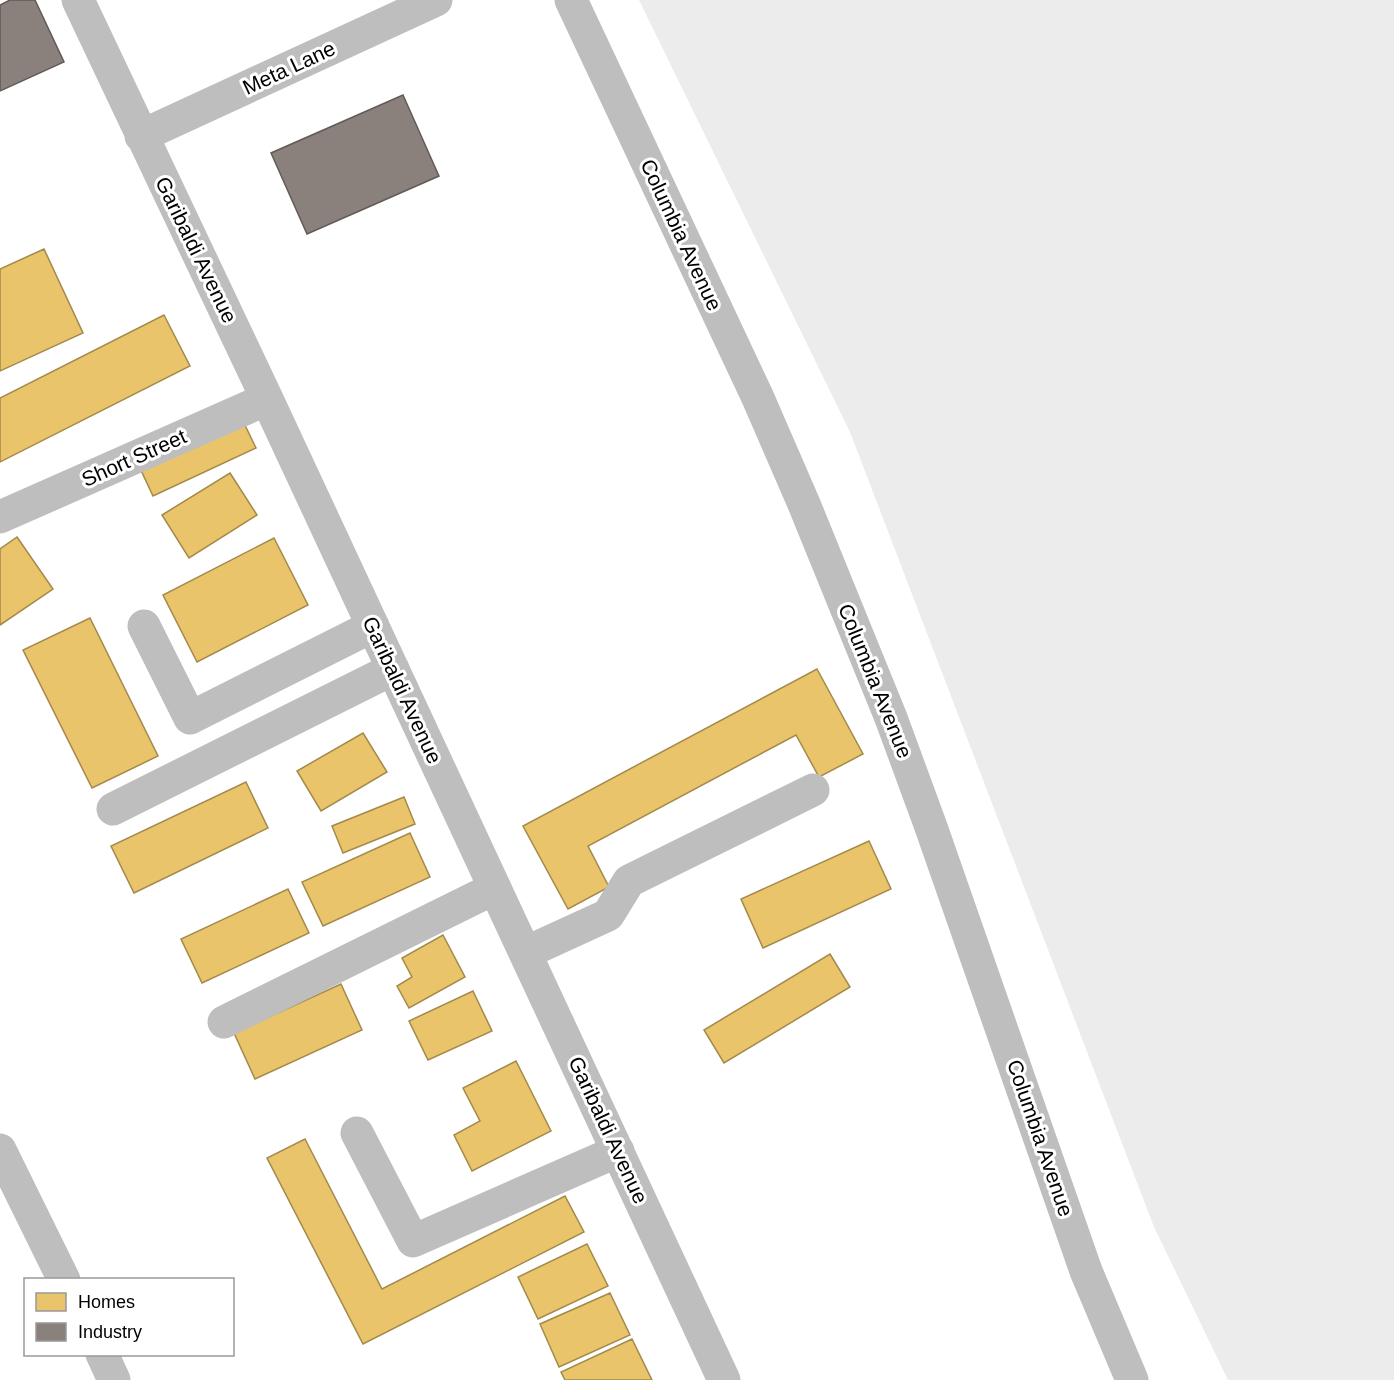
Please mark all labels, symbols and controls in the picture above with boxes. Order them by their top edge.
street label: Meta Lane [239,36,339,99]
street label: Columbia Avenue [636,156,727,314]
street label: Garibaldi Avenue [151,173,242,327]
street label: Short Street [78,424,190,491]
street label: Columbia Avenue [834,600,917,761]
street label: Garibaldi Avenue [358,613,447,767]
street label: Garibaldi Avenue [564,1053,653,1207]
street label: Columbia Avenue [1003,1056,1078,1219]
legend [24,1278,234,1356]
text: Homes [78,1292,135,1312]
text: Industry [78,1322,142,1342]

